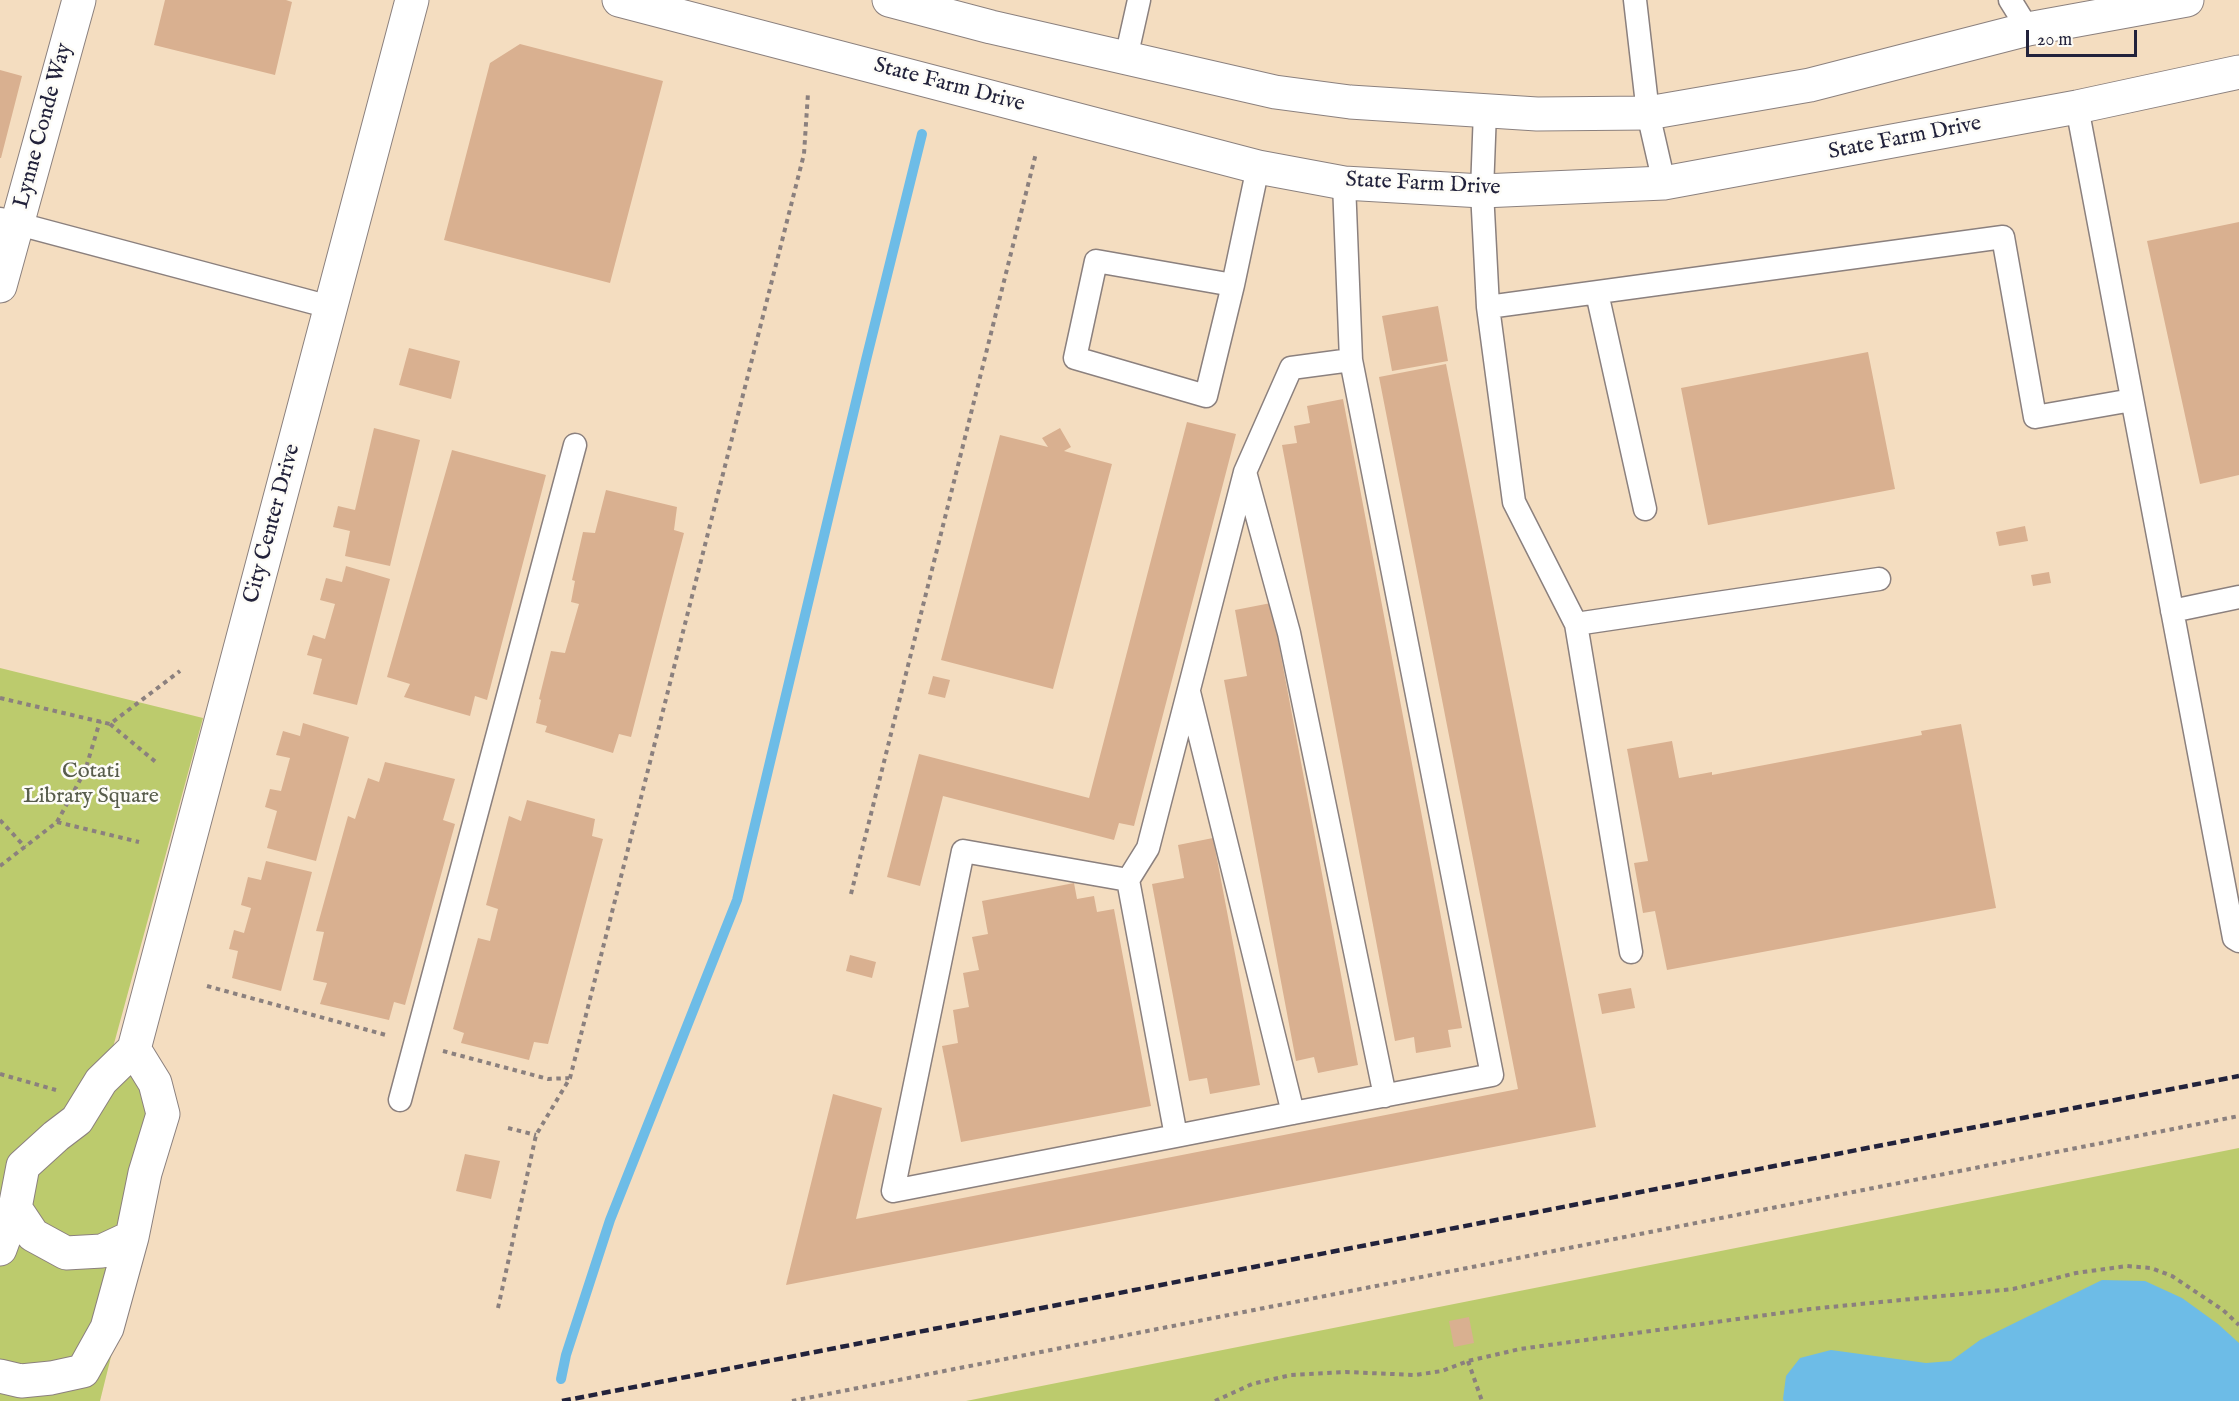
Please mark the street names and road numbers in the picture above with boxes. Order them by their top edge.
street label: Lynne Conde Way [9,40,79,212]
street label: State Farm Drive [871,53,1027,119]
street label: State Farm Drive [1826,111,1984,167]
street label: State Farm Drive [1345,168,1501,202]
street label: City Center Drive [239,441,307,607]

